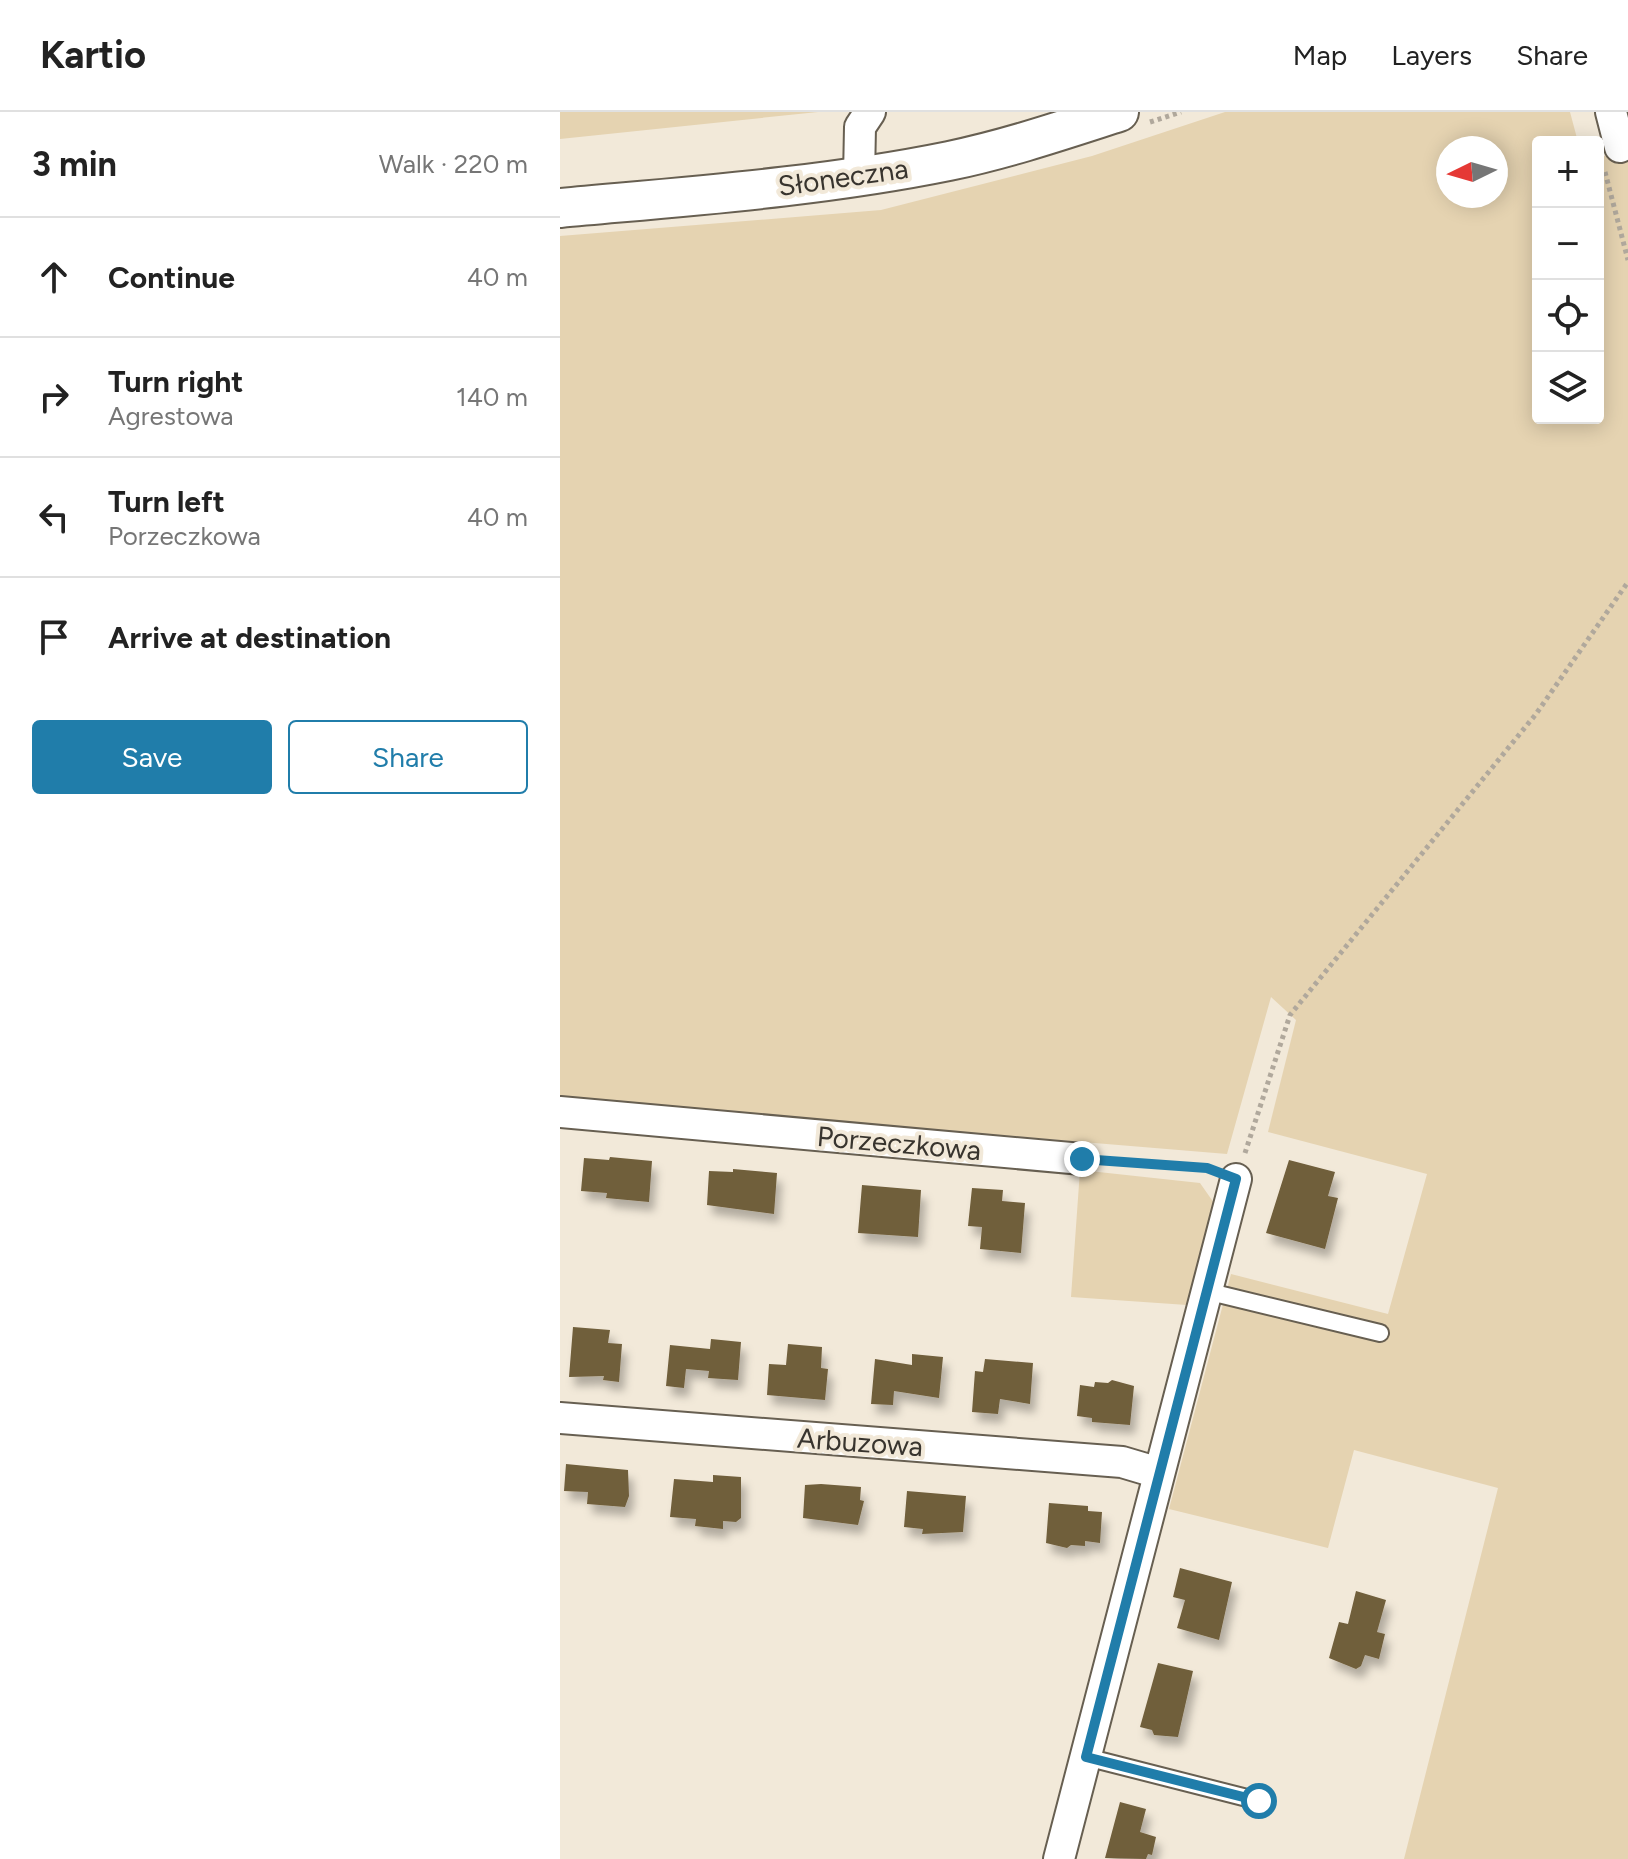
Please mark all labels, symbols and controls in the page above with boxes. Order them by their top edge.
text: Kartio [40,32,146,78]
text: Map [1293,38,1347,72]
text: Layers [1391,38,1472,72]
text: Share [1516,38,1588,72]
north arrow [1436,136,1508,208]
map controls [1532,136,1604,424]
button: + [1532,136,1604,208]
text: 3 min [32,144,117,185]
text: Walk · 220 m [379,148,528,180]
street label: Słoneczna [776,151,910,203]
button: − [1532,208,1604,280]
icon: ahead [32,255,76,299]
text: Continue [108,259,235,296]
text: 40 m [467,261,528,293]
button: locate [1532,280,1604,352]
button: layers [1532,352,1604,424]
text: Turn right [108,363,243,400]
icon: right [32,375,76,419]
text: 140 m [456,381,528,413]
text: Agrestowa [108,400,234,432]
text: Turn left [108,483,225,520]
icon: left [32,495,76,539]
text: 40 m [467,501,528,533]
text: Porzeczkowa [108,520,261,552]
icon: arrive [32,615,76,659]
text: Arrive at destination [108,619,391,656]
button: Save [32,720,272,794]
button: Share [288,720,528,794]
street label: Porzeczkowa [816,1119,982,1167]
route end [1064,1141,1100,1177]
street label: Arbuzowa [796,1421,924,1463]
route start [1241,1783,1277,1819]

